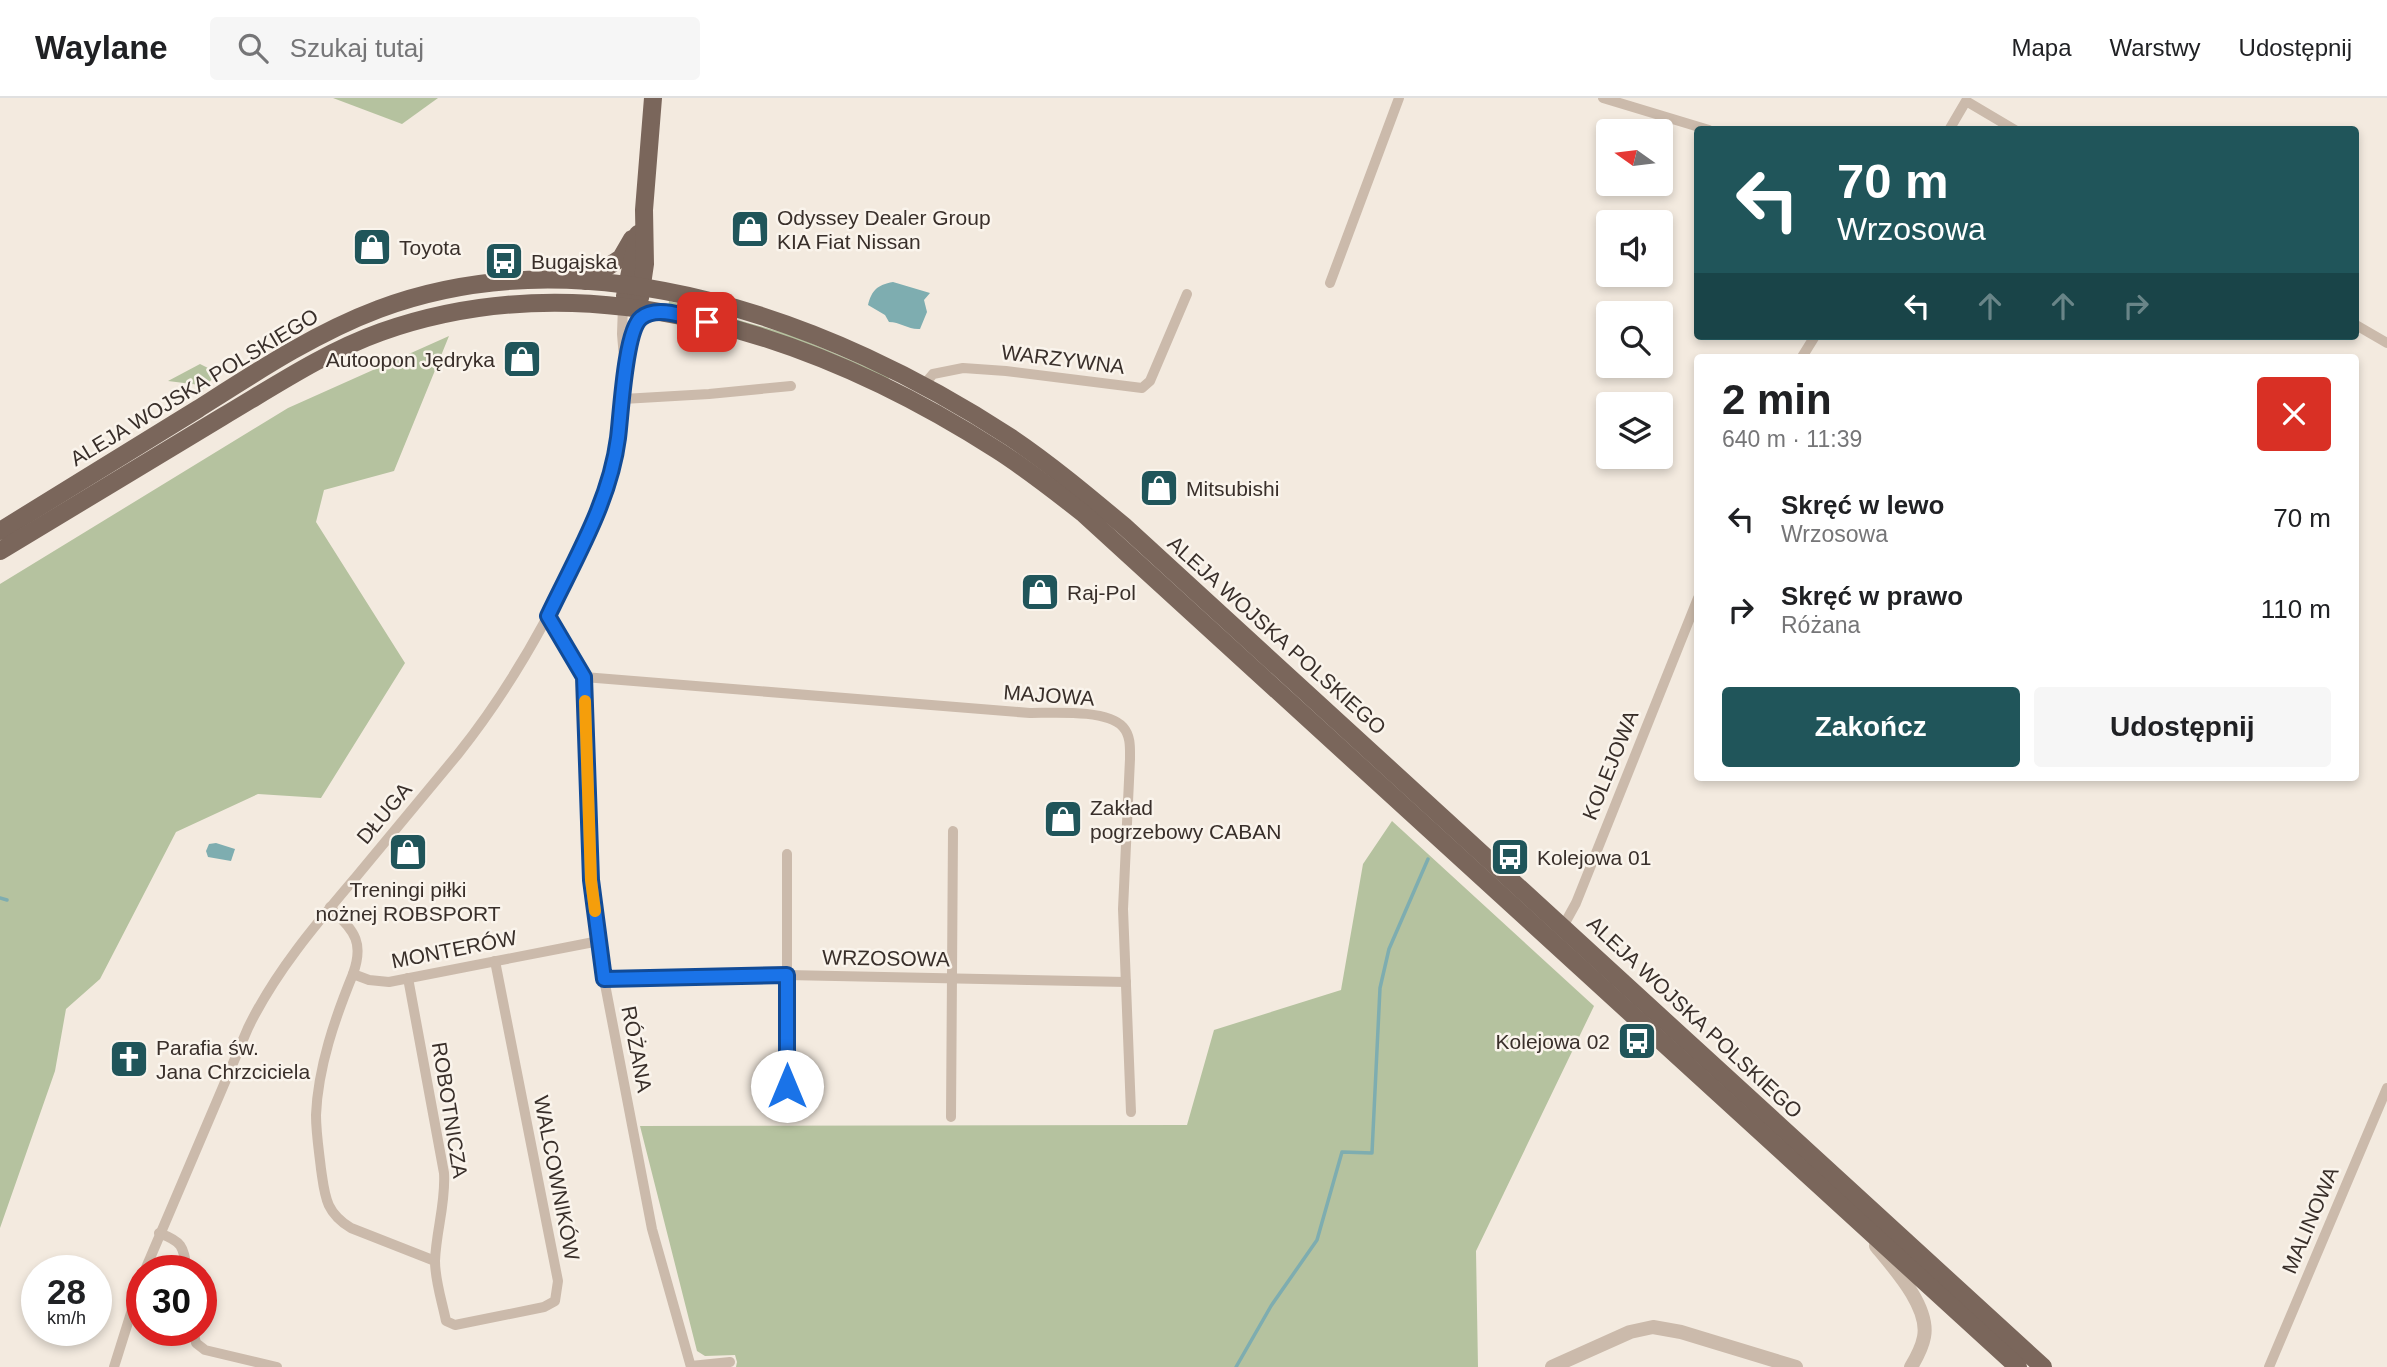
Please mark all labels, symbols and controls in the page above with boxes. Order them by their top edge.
search box [210,17,700,80]
text: Waylane [35,29,168,66]
icon: search [234,29,272,67]
text: Szukaj tutaj [290,33,424,63]
text: Mapa [2011,34,2071,61]
text: Warstwy [2109,34,2201,61]
text: Udostępnij [2239,34,2352,61]
north arrow [1596,119,1673,196]
map controls [1596,119,1673,469]
icon: left [1722,154,1813,245]
text: 70 m [1837,154,1949,208]
place label: Odyssey Dealer Group KIA Fiat Nissan [777,206,991,253]
shop icon: Odyssey Dealer Group KIA Fiat Nissan [729,208,771,250]
button: sound [1596,210,1673,287]
text: Wrzosowa [1837,211,1986,247]
shop icon: Toyota [351,226,393,268]
place label: Toyota [399,236,461,259]
bus stop icon: Bugajska [483,240,525,282]
place label: Bugajska [531,250,618,273]
icon: left [1898,287,1936,325]
icon: ahead [1971,287,2009,325]
icon: ahead [2044,287,2082,325]
icon: right [2117,287,2155,325]
pin [677,292,737,352]
button: search [1596,301,1673,378]
icon: arrive [688,303,726,341]
street label: ALEJA WOJSKA POLSKIEGO [66,304,322,470]
shop icon: Autoopon Jędryka [501,338,543,380]
street label: WARZYWNA [1000,340,1126,378]
place label: Autoopon Jędryka [326,348,495,371]
text: 2 min [1722,376,1832,423]
button: close [2257,377,2331,451]
button: layers [1596,392,1673,469]
text: 640 m · 11:39 [1722,426,1862,452]
shop icon: Mitsubishi [1138,467,1180,509]
place label: Mitsubishi [1186,477,1279,500]
text: Skręć w lewo [1781,490,1944,520]
icon: left [1722,500,1760,538]
text: 70 m [2273,503,2331,533]
text: Wrzosowa [1781,521,1888,547]
street label: ALEJA WOJSKA POLSKIEGO [1163,531,1391,739]
shop icon: Raj-Pol [1019,571,1061,613]
place label: Raj-Pol [1067,581,1136,604]
text: Skręć w prawo [1781,581,1963,611]
icon: right [1722,591,1760,629]
text: 110 m [2261,594,2331,624]
text: Różana [1781,612,1860,638]
street label: MAJOWA [1003,680,1095,710]
button: Zakończ [1722,687,2020,767]
button: Udostępnij [2034,687,2331,767]
street label: KOLEJOWA [1578,707,1642,823]
street label: DŁUGA [352,778,416,848]
place label: Zakład pogrzebowy CABAN [1090,796,1281,843]
shop icon: Zakład pogrzebowy CABAN [1042,798,1084,840]
shop icon: Treningi piłki nożnej ROBSPORT [387,831,429,873]
bus stop icon: Kolejowa 01 [1489,836,1531,878]
place label: Kolejowa 01 [1537,846,1651,869]
place label: Treningi piłki nożnej ROBSPORT [315,878,501,925]
street label: ALEJA WOJSKA POLSKIEGO [1583,911,1807,1123]
street label: MONTERÓW [389,926,519,972]
street label: WRZOSOWA [822,945,950,971]
street label: RÓŻANA [617,1004,657,1094]
bus stop icon: Kolejowa 02 [1616,1020,1658,1062]
place label: Kolejowa 02 [1496,1030,1610,1053]
place label: Parafia św. Jana Chrzciciela [156,1036,310,1083]
church icon: Parafia św. Jana Chrzciciela [108,1038,150,1080]
street label: ROBOTNICZA [428,1040,472,1180]
position arrow [750,1049,824,1123]
street label: WALCOWNIKÓW [530,1094,584,1262]
street label: MALINOWA [2277,1163,2343,1277]
speed limit sign: 30 [126,1255,217,1346]
text: 28 [47,1272,86,1311]
text: km/h [47,1308,86,1328]

